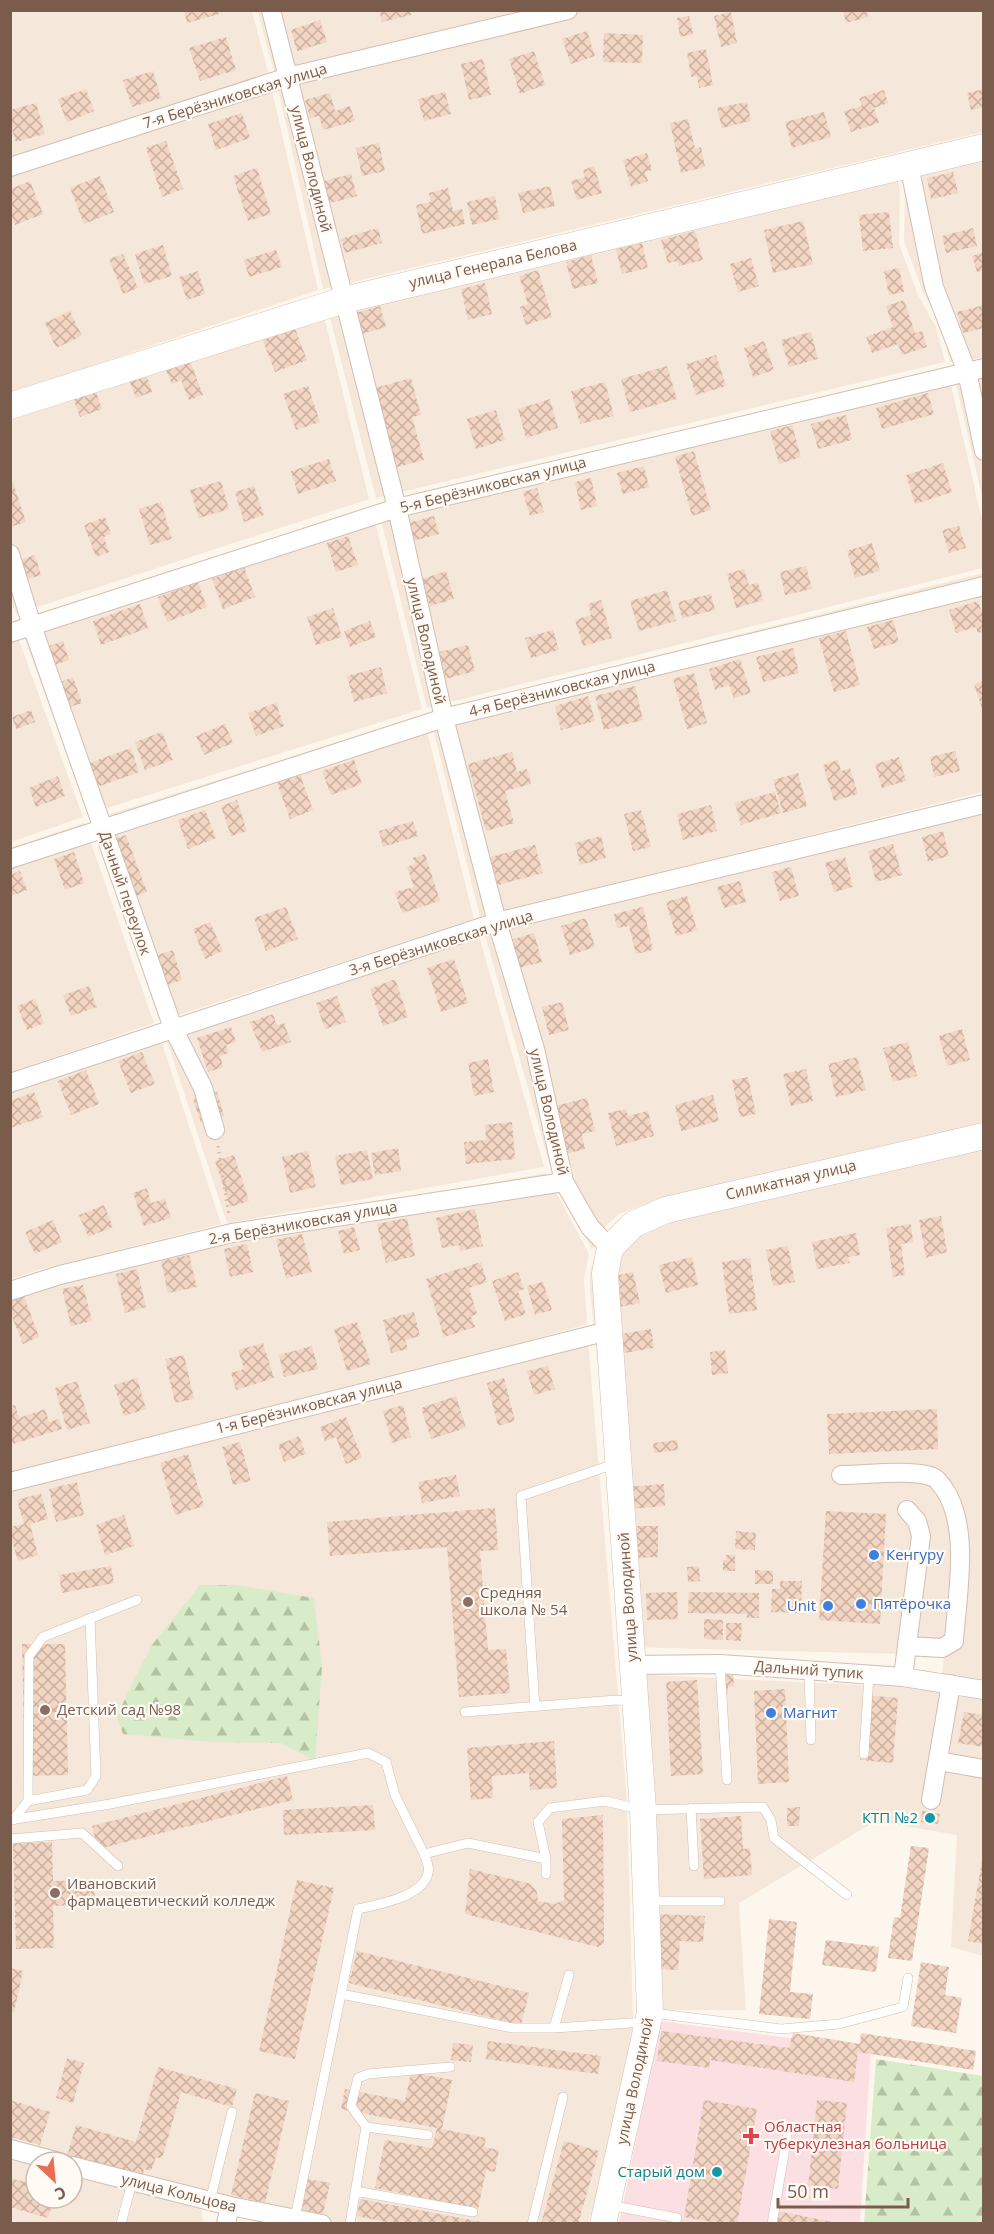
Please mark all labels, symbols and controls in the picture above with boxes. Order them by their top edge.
street label: 7-я Берёзниковская улица [140,58,329,133]
street label: улица Володиной [287,103,337,234]
street label: улица Генерала Белова [407,234,579,292]
street label: 5-я Берёзниковская улица [398,451,588,517]
street label: улица Володиной [403,575,451,706]
street label: 4-я Берёзниковская улица [467,655,657,721]
street label: Дачный переулок [95,828,157,958]
street label: 3-я Берёзниковская улица [346,905,535,980]
street label: улица Володиной [526,1046,574,1177]
street label: Силикатная улица [723,1154,858,1204]
street label: 2-я Берёзниковская улица [207,1196,399,1248]
street label: 1-я Берёзниковская улица [214,1372,404,1438]
street label: улица Володиной [612,1532,642,1663]
place label: Кенгуру [886,1544,944,1564]
marker: Кенгуру [867,1548,881,1562]
place label: Средняя школа № 54 [480,1582,568,1619]
place label: Пятёрочка [873,1593,951,1613]
marker: Средняя школа № 54 [461,1595,475,1609]
place label: Unit [787,1595,816,1615]
marker: Пятёрочка [854,1597,868,1611]
marker: Unit [821,1599,835,1613]
street label: Дальний тупик [754,1655,865,1683]
place label: Детский сад №98 [57,1699,181,1719]
place label: Магнит [783,1702,837,1722]
marker: Детский сад №98 [38,1703,52,1717]
marker: Магнит [764,1706,778,1720]
place label: КТП №2 [862,1807,918,1827]
marker: КТП №2 [923,1811,937,1825]
place label: Ивановский фармацевтический колледж [67,1873,275,1910]
marker: Ивановский фармацевтический колледж [48,1886,62,1900]
street label: улица Володиной [611,2015,657,2146]
place label: Областная туберкулезная больница [764,2116,947,2153]
marker: Областная туберкулезная больница [742,2127,760,2145]
north arrow [24,2150,84,2210]
place label: Старый дом [617,2161,705,2181]
marker: Старый дом [710,2165,724,2179]
street label: улица Кольцова [119,2168,239,2216]
scale bar [778,2171,908,2209]
text: 50 m [787,2179,829,2203]
text: С [51,2181,70,2206]

